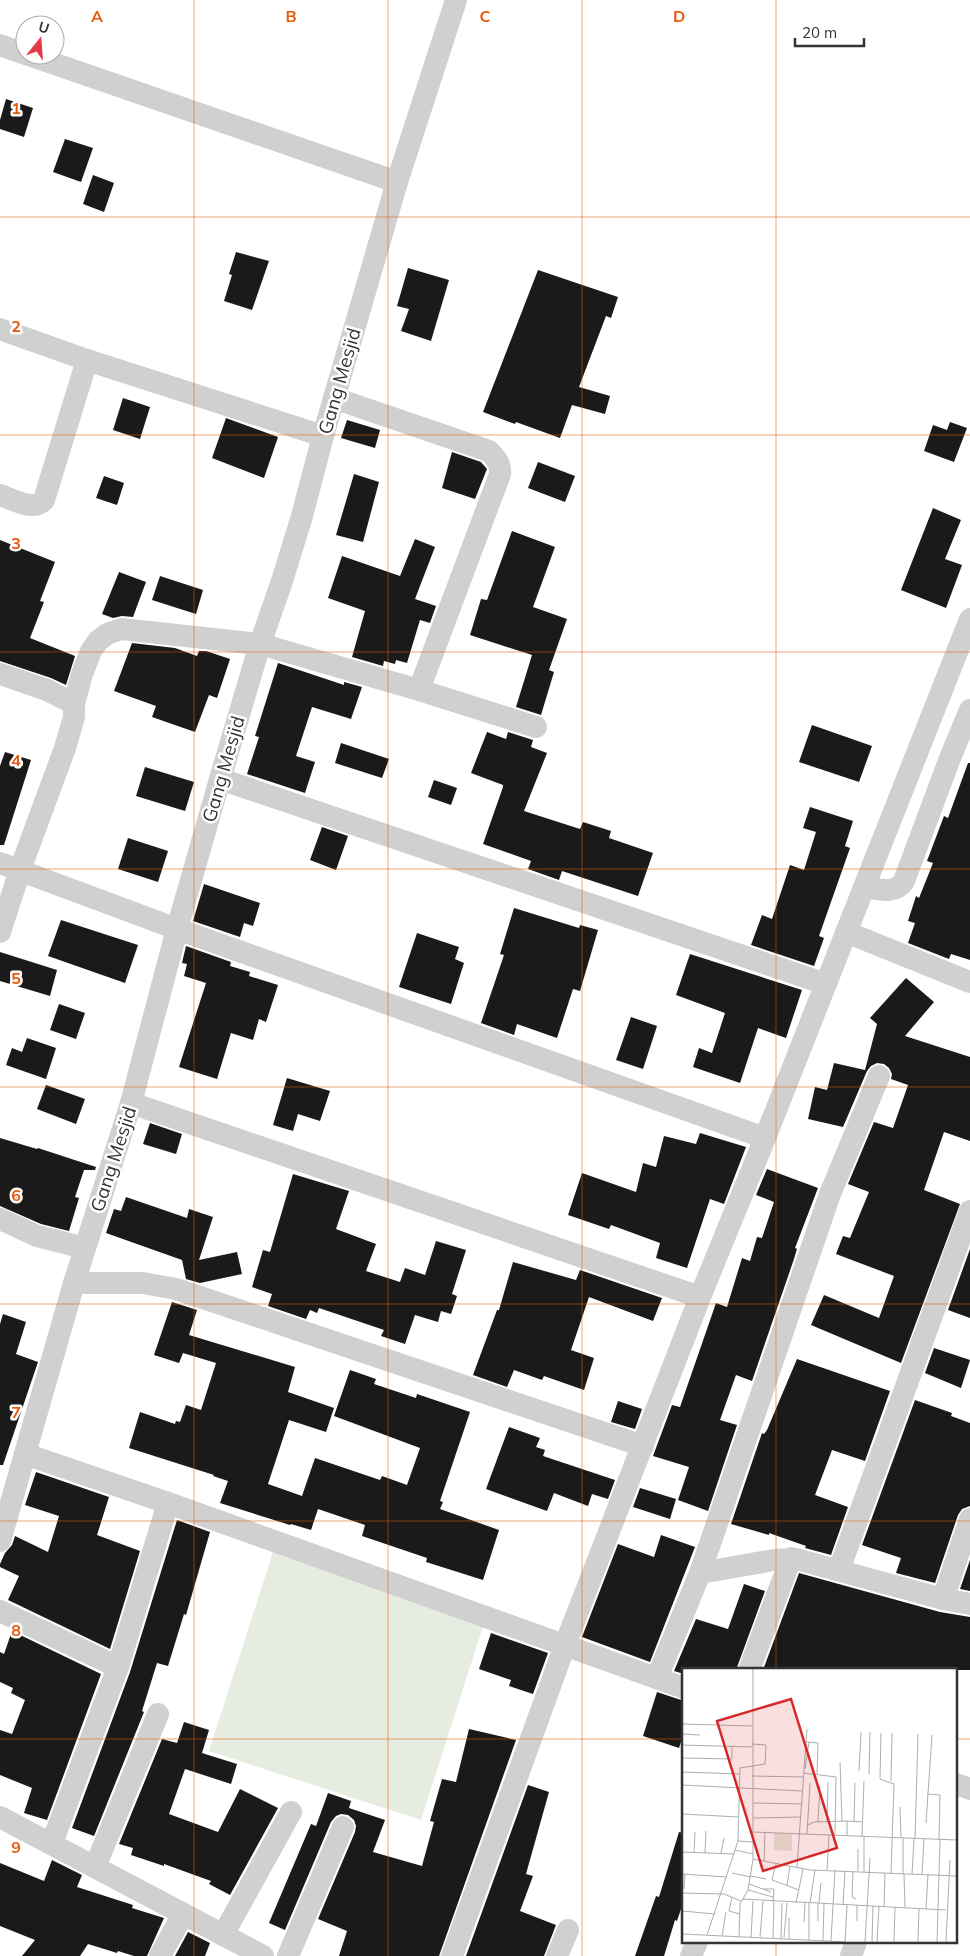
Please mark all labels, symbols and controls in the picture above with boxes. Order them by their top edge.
text: A [91,6,103,26]
text: B [285,6,297,26]
text: C [480,6,491,26]
text: D [673,6,685,26]
north arrow [15,15,65,65]
scale bar [795,15,864,47]
text: U [36,17,51,38]
text: 20 m [802,23,837,42]
text: 1 [11,98,21,118]
text: 2 [11,316,21,336]
street label: Gang Mesjid [312,325,366,437]
text: 3 [11,533,21,553]
street label: Gang Mesjid [196,713,250,825]
text: 4 [11,750,21,770]
text: 5 [11,968,21,988]
street label: Gang Mesjid [85,1103,141,1215]
text: 6 [11,1185,21,1205]
text: 7 [11,1402,21,1422]
text: 8 [11,1620,21,1640]
inset map [682,1668,958,1944]
text: 9 [11,1837,21,1857]

